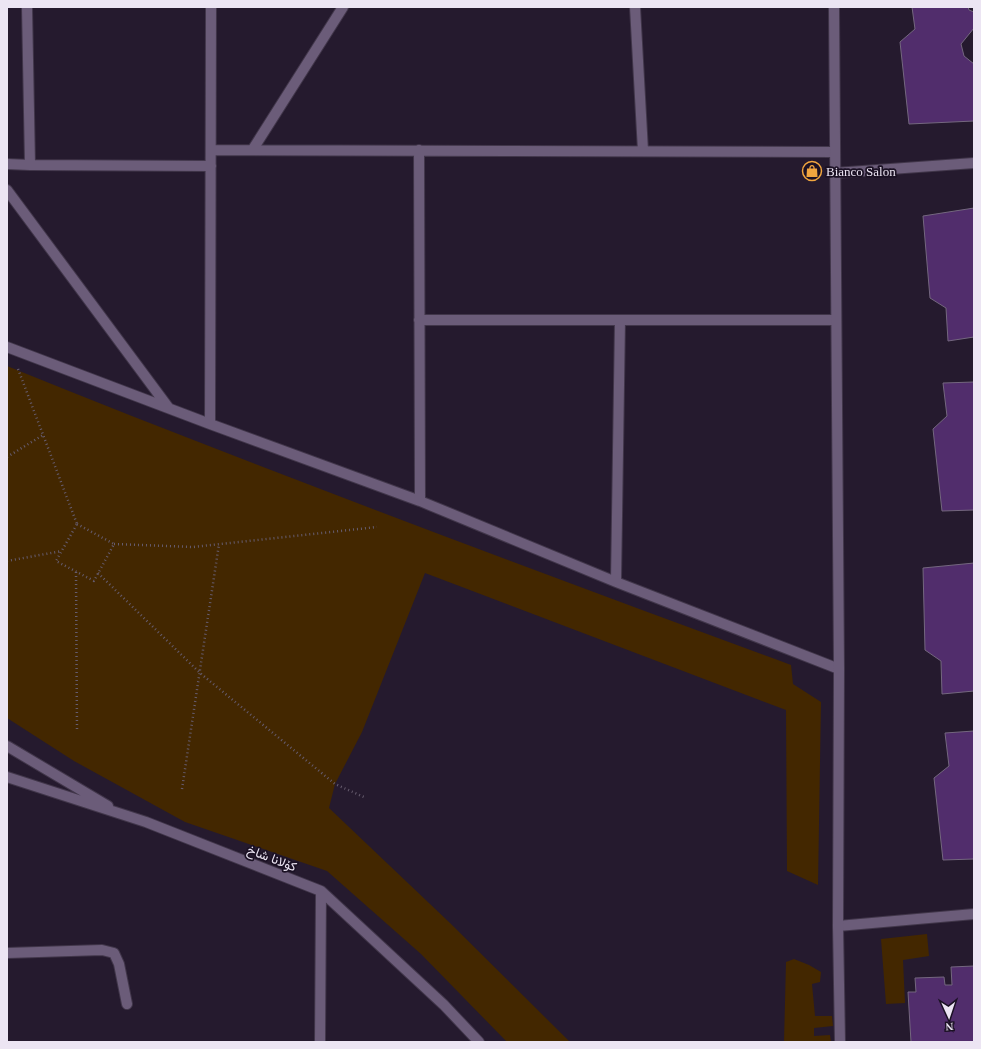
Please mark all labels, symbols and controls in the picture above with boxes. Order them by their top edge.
shop icon: Bianco Salon [801,160,823,182]
place label: Bianco Salon [826,164,896,179]
street label: کۆلانا شاخ [244,842,299,876]
north arrow [929,997,969,1037]
text: N [945,1021,954,1033]

